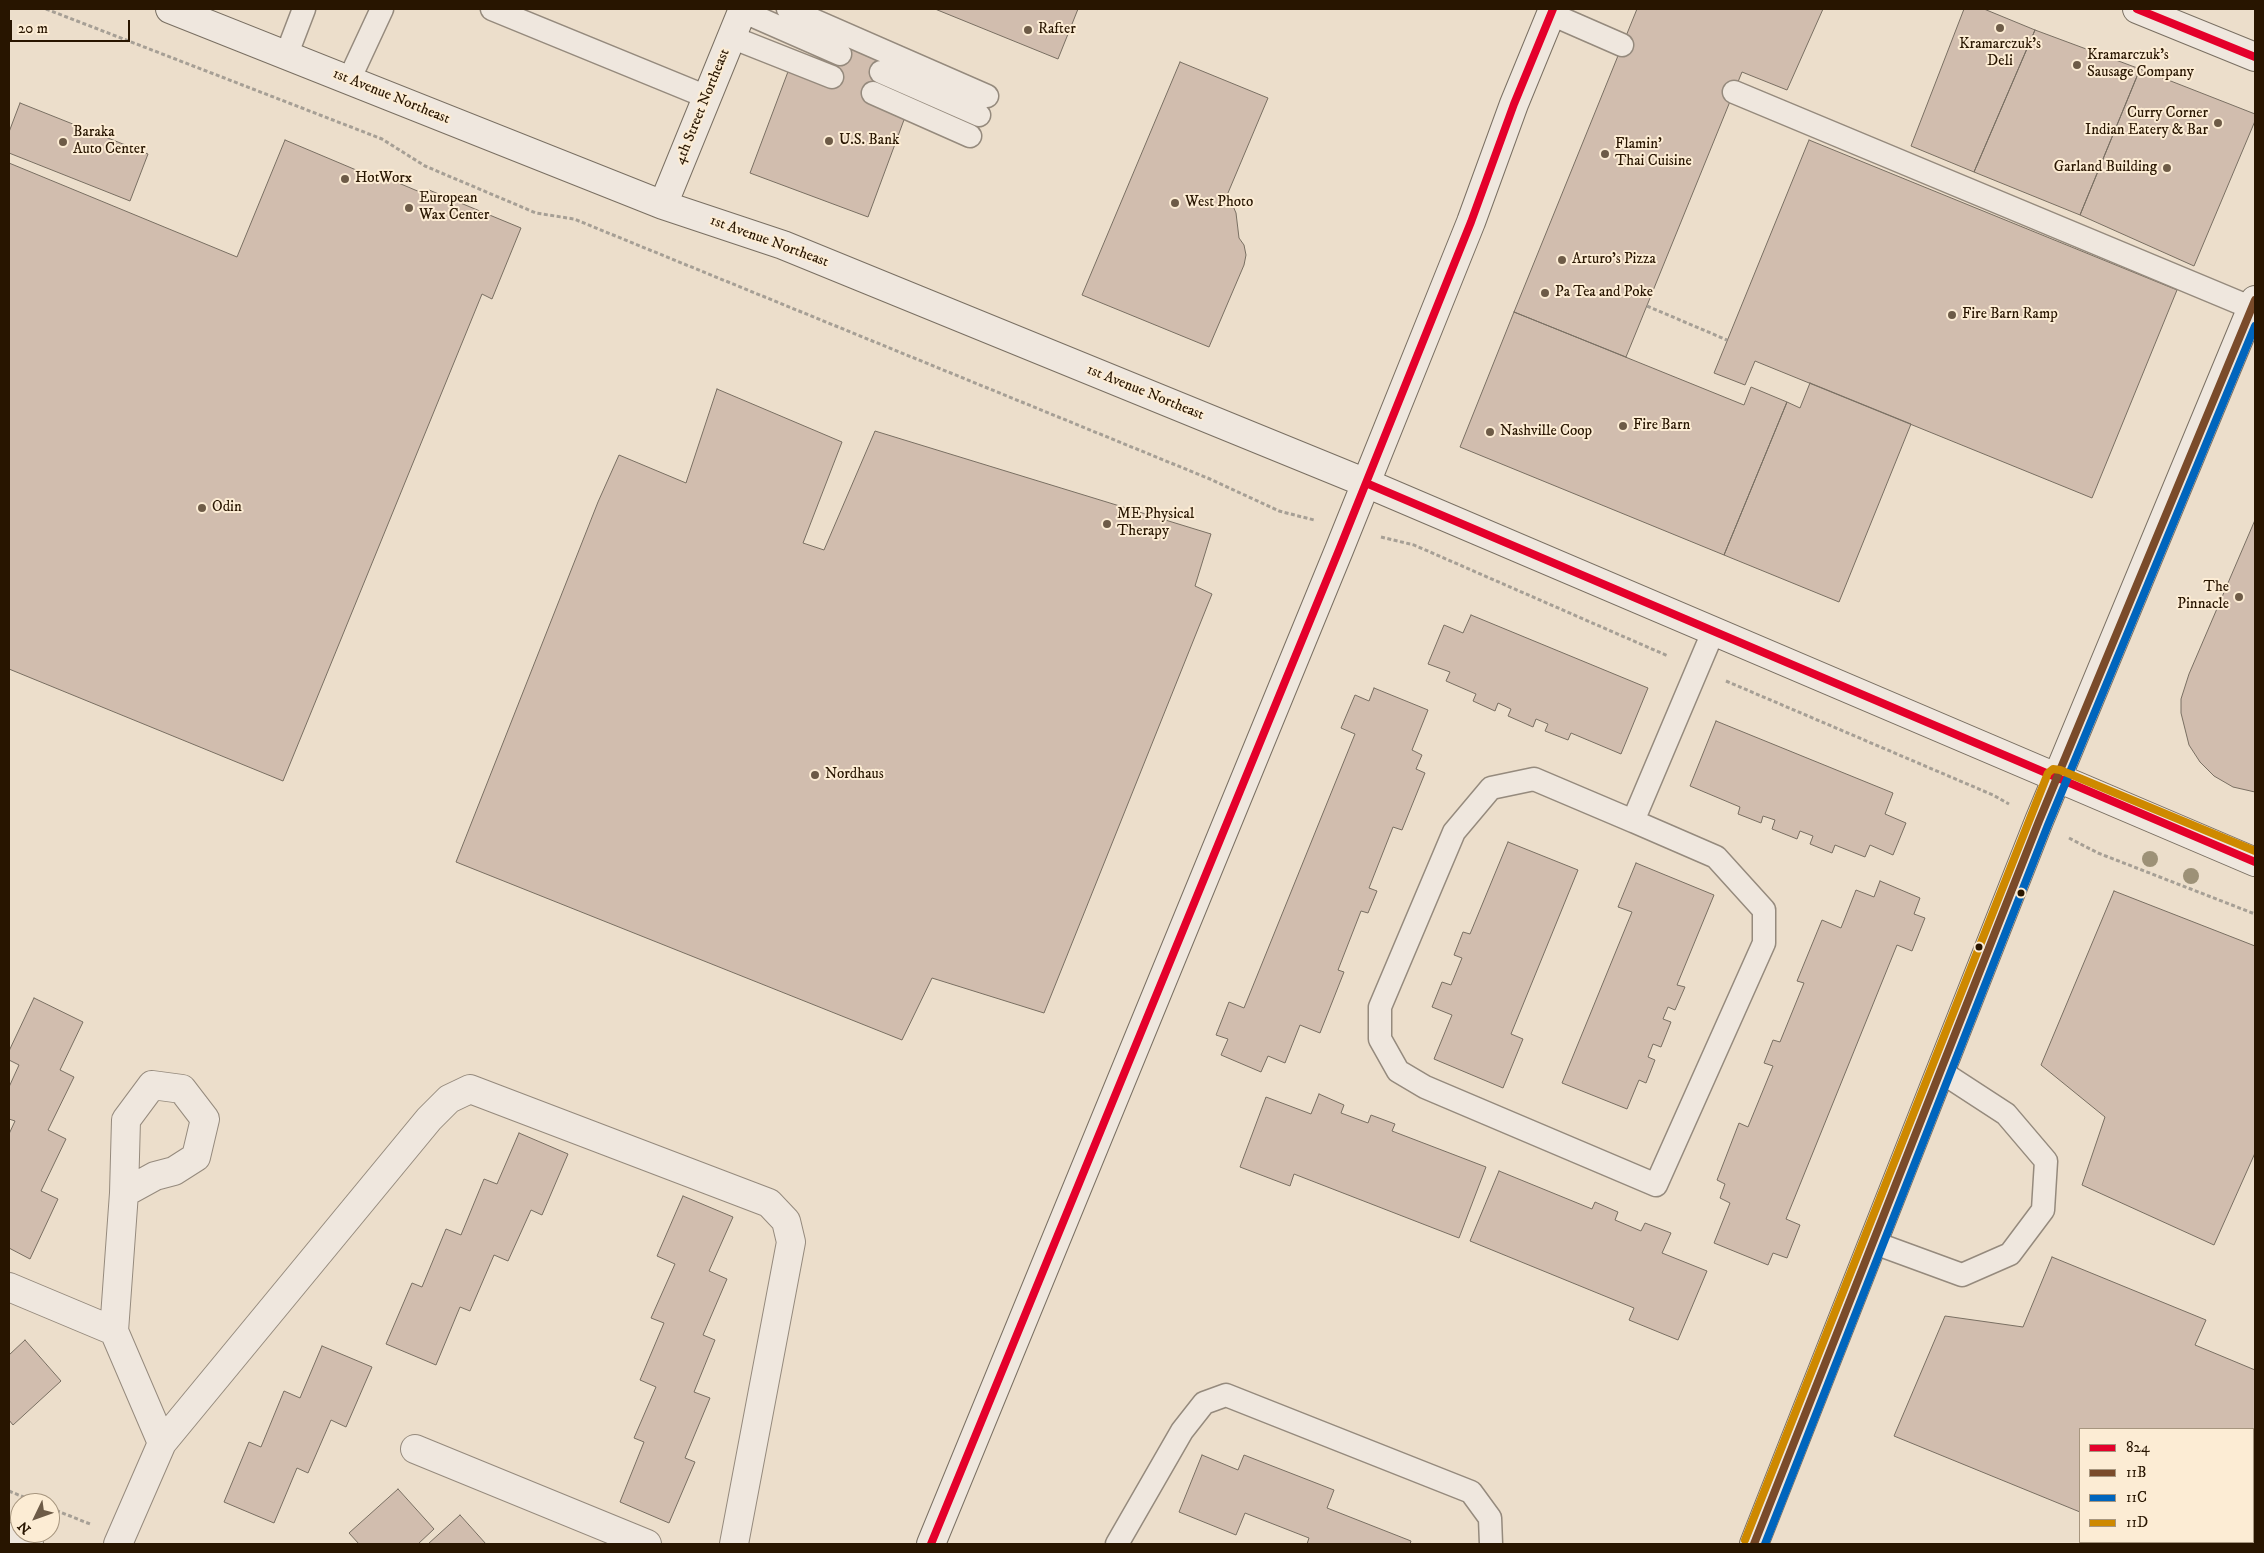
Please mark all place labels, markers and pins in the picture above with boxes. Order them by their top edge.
place label: Rafter [1038,21,1076,39]
marker: Kramarczuk's Deli [1994,22,2006,34]
marker: Rafter [1022,24,1034,36]
place label: Kramarczuk's Deli [1959,36,2041,71]
place label: Kramarczuk's Sausage Company [2087,47,2194,82]
marker: Kramarczuk's Sausage Company [2071,59,2083,71]
place label: Curry Corner Indian Eatery & Bar [2085,105,2208,140]
marker: Curry Corner Indian Eatery & Bar [2212,117,2224,129]
place label: Baraka Auto Center [73,124,146,159]
place label: U.S. Bank [839,132,899,150]
marker: U.S. Bank [823,135,835,147]
marker: Baraka Auto Center [57,136,69,148]
place label: Flamin' Thai Cuisine [1615,136,1692,171]
marker: Flamin' Thai Cuisine [1599,148,1611,160]
place label: Garland Building [2054,159,2157,177]
marker: Garland Building [2161,162,2173,174]
place label: HotWorx [355,170,412,188]
marker: HotWorx [339,173,351,185]
place label: European Wax Center [419,190,489,225]
place label: West Photo [1185,194,1253,212]
marker: West Photo [1169,197,1181,209]
marker: European Wax Center [403,202,415,214]
place label: Arturo's Pizza [1572,251,1656,269]
marker: Arturo's Pizza [1556,254,1568,266]
place label: Pa Tea and Poke [1555,284,1653,302]
marker: Pa Tea and Poke [1539,287,1551,299]
place label: Fire Barn Ramp [1962,306,2058,324]
marker: Fire Barn Ramp [1946,309,1958,321]
place label: Fire Barn [1633,417,1690,435]
marker: Fire Barn [1617,420,1629,432]
place label: Nashville Coop [1500,423,1592,441]
marker: Nashville Coop [1484,426,1496,438]
place label: Odin [212,499,242,517]
marker: Odin [196,502,208,514]
place label: ME Physical Therapy [1117,506,1194,541]
marker: ME Physical Therapy [1101,518,1113,530]
place label: The Pinnacle [2177,579,2229,614]
marker: The Pinnacle [2233,591,2245,603]
place label: Nordhaus [825,766,884,784]
marker: Nordhaus [809,769,821,781]
unlabelled marker [2016,888,2026,898]
unlabelled marker [1974,942,1984,952]

